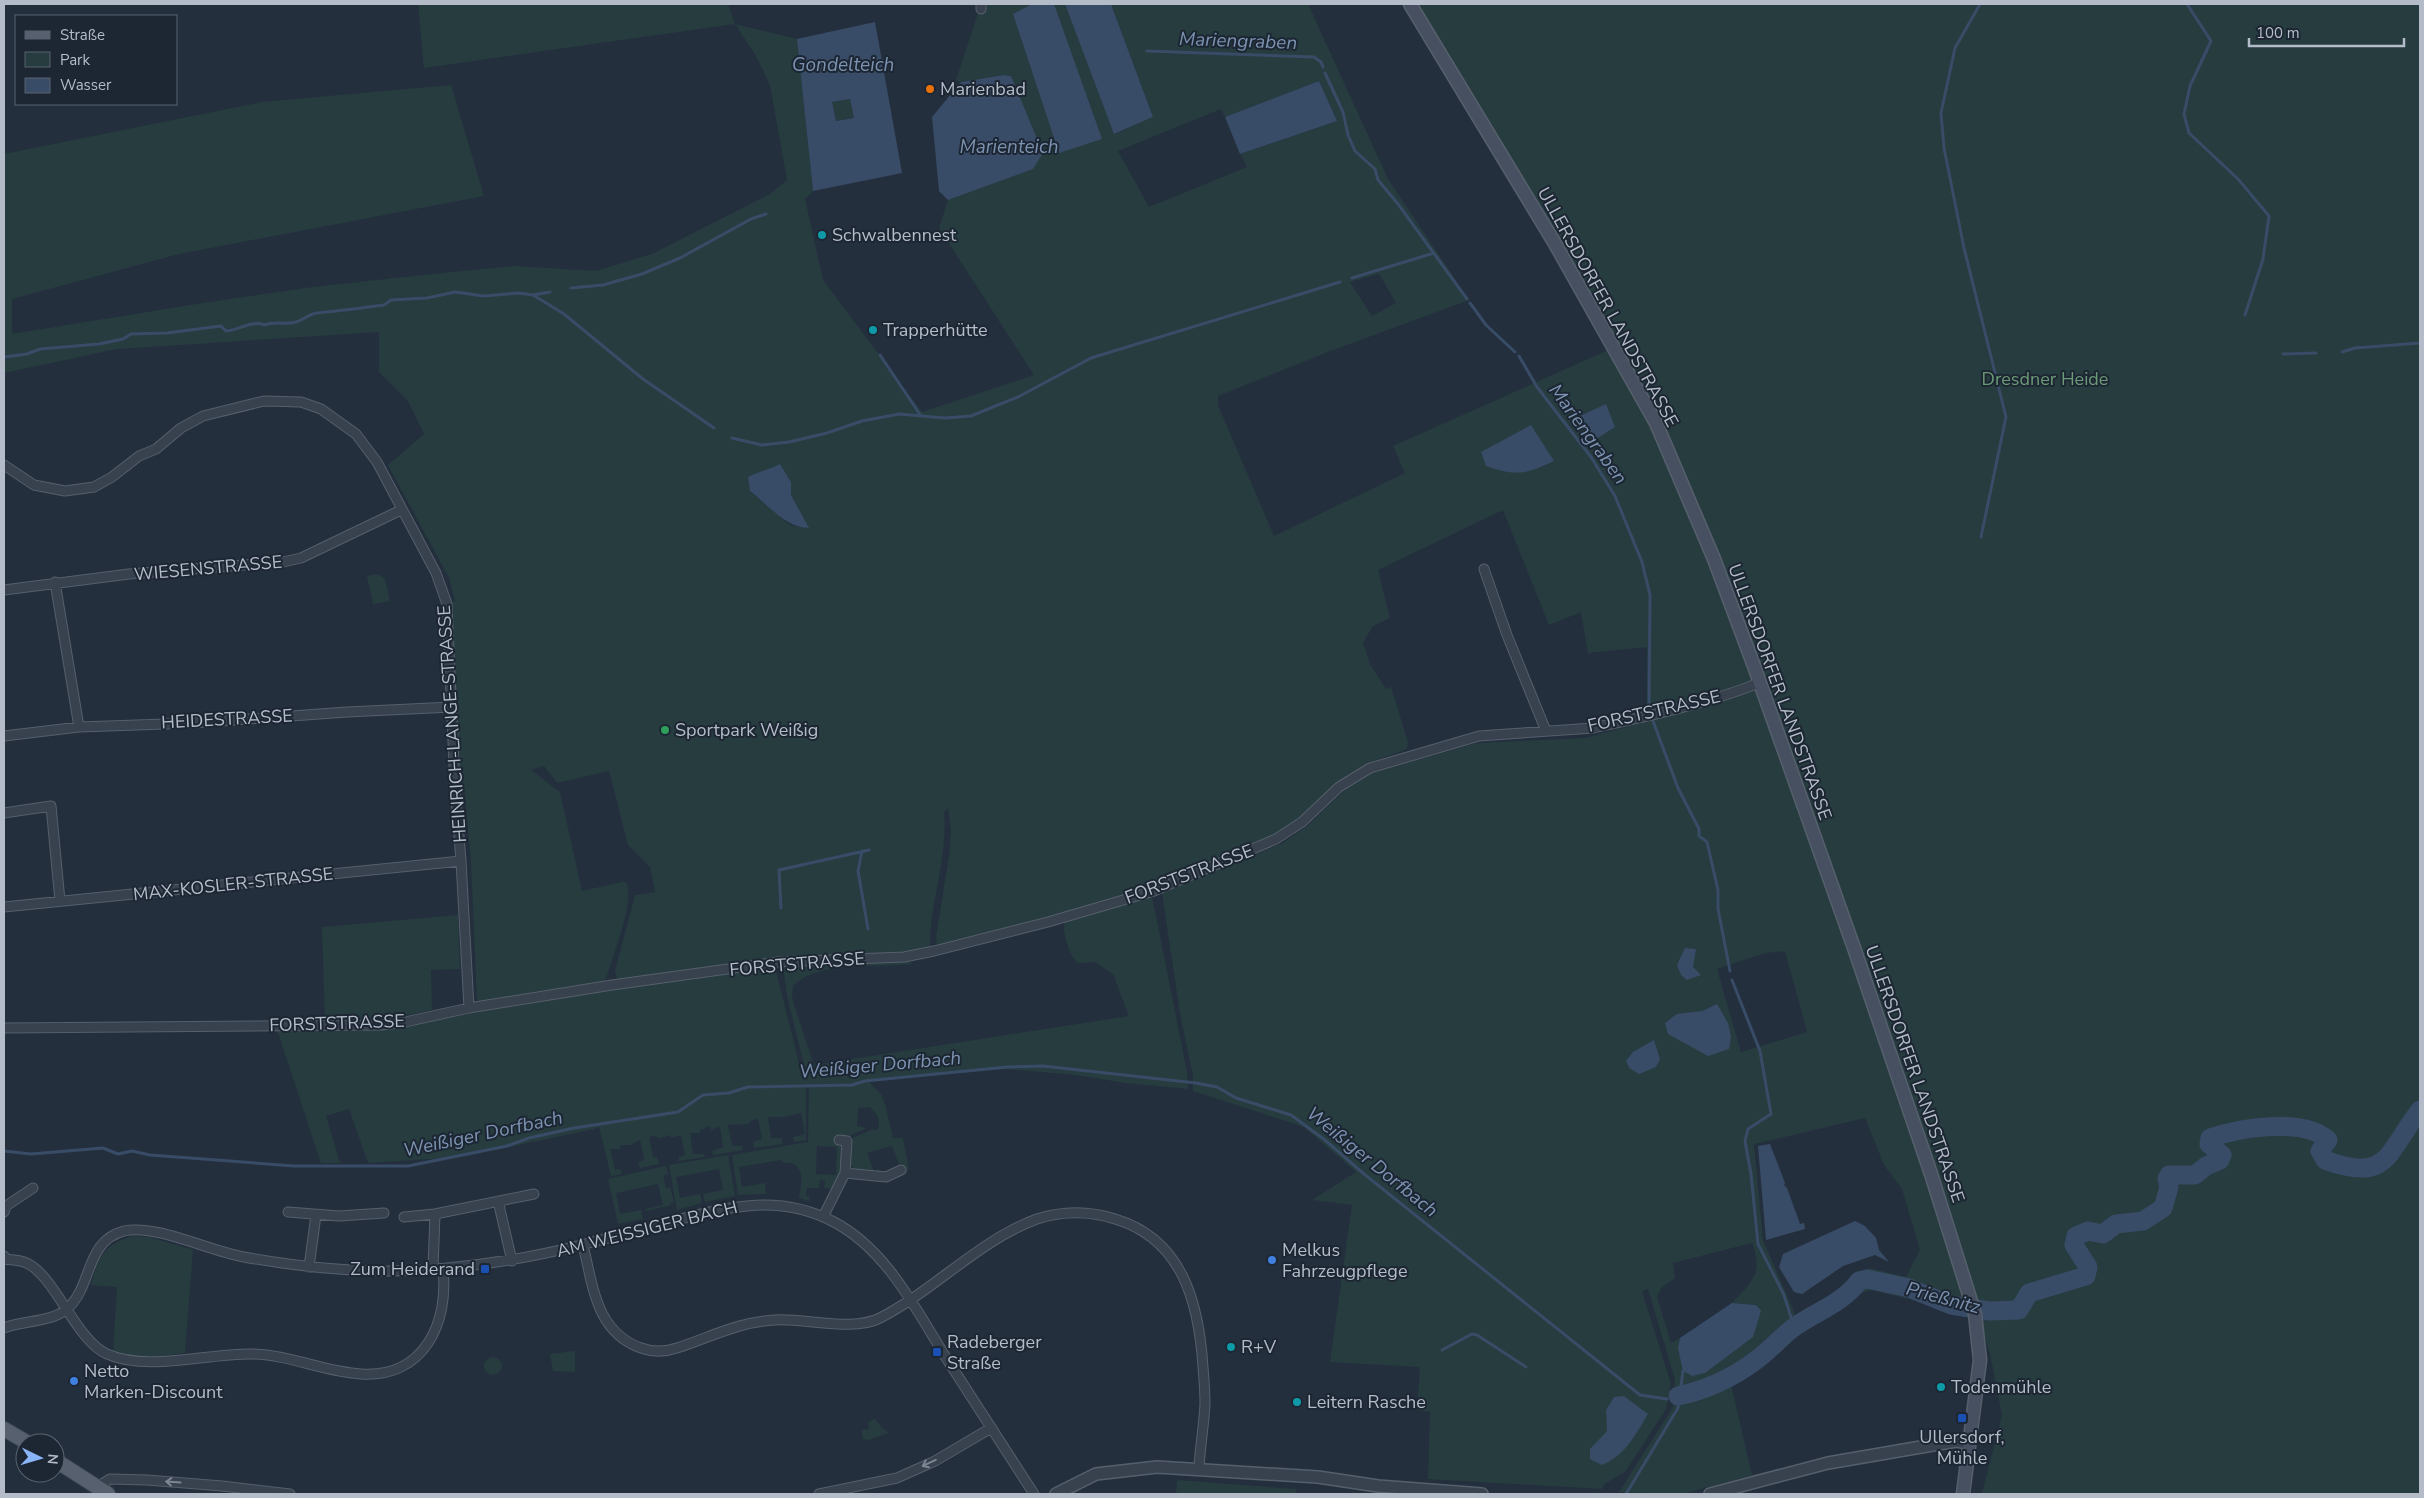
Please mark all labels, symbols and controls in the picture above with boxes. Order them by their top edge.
legend [15,15,178,105]
scale bar [2249,15,2404,47]
text: 100 m [2256,23,2300,43]
text: Straße [60,25,105,45]
water label: Mariengraben [1178,26,1298,56]
text: Park [60,50,90,70]
water label: Gondelteich [792,52,894,78]
text: Wasser [60,75,112,95]
place label: Marienbad [940,77,1026,101]
marker: Marienbad [924,83,936,95]
water label: Marienteich [959,134,1059,160]
street label: ULLERSDORFER LANDSTRASSE [1532,183,1684,431]
place label: Schwalbennest [832,223,957,247]
marker: Schwalbennest [816,229,828,241]
place label: Trapperhütte [883,318,988,342]
marker: Trapperhütte [867,324,879,336]
park label: Dresdner Heide [1982,367,2108,391]
water label: Mariengraben [1543,378,1633,490]
street label: WIESENSTRASSE [133,550,283,586]
street label: ULLERSDORFER LANDSTRASSE [1722,561,1838,823]
street label: HEINRICH-LANGE-STRASSE [432,604,472,844]
street label: FORSTSTRASSE [1585,684,1723,738]
street label: HEIDESTRASSE [161,704,293,734]
place label: Sportpark Weißig [675,718,818,742]
marker: Sportpark Weißig [659,724,671,736]
street label: FORSTSTRASSE [1121,838,1257,910]
street label: MAX-KOSLER-STRASSE [132,862,334,906]
street label: ULLERSDORFER LANDSTRASSE [1860,942,1970,1206]
street label: FORSTSTRASSE [728,946,866,982]
street label: FORSTSTRASSE [269,1009,405,1037]
water label: Weißiger Dorfbach [798,1045,962,1085]
water label: Weißiger Dorfbach [1301,1101,1443,1223]
water label: Weißiger Dorfbach [401,1104,565,1164]
street label: AM WEISSIGER BACH [554,1195,740,1263]
place label: Melkus Fahrzeugpflege [1282,1238,1407,1283]
marker: Melkus Fahrzeugpflege [1266,1254,1278,1266]
place label: Zum Heiderand [350,1257,475,1281]
marker: Zum Heiderand [479,1263,491,1275]
water label: Prießnitz [1903,1276,1983,1320]
place label: Radeberger Straße [947,1330,1042,1375]
place label: R+V [1241,1335,1277,1359]
marker: R+V [1225,1341,1237,1353]
marker: Radeberger Straße [931,1346,943,1358]
place label: Netto Marken-Discount [84,1359,223,1404]
marker: Netto Marken-Discount [68,1375,80,1387]
place label: Todenmühle [1951,1375,2051,1399]
marker: Todenmühle [1935,1381,1947,1393]
place label: Leitern Rasche [1307,1390,1426,1414]
marker: Leitern Rasche [1291,1396,1303,1408]
marker: Ullersdorf, Mühle [1956,1412,1968,1424]
place label: Ullersdorf, Mühle [1919,1425,2005,1470]
north arrow [15,1433,65,1483]
text: N [43,1453,62,1465]
one-way arrow [922,1459,937,1469]
one-way arrow [166,1477,182,1487]

